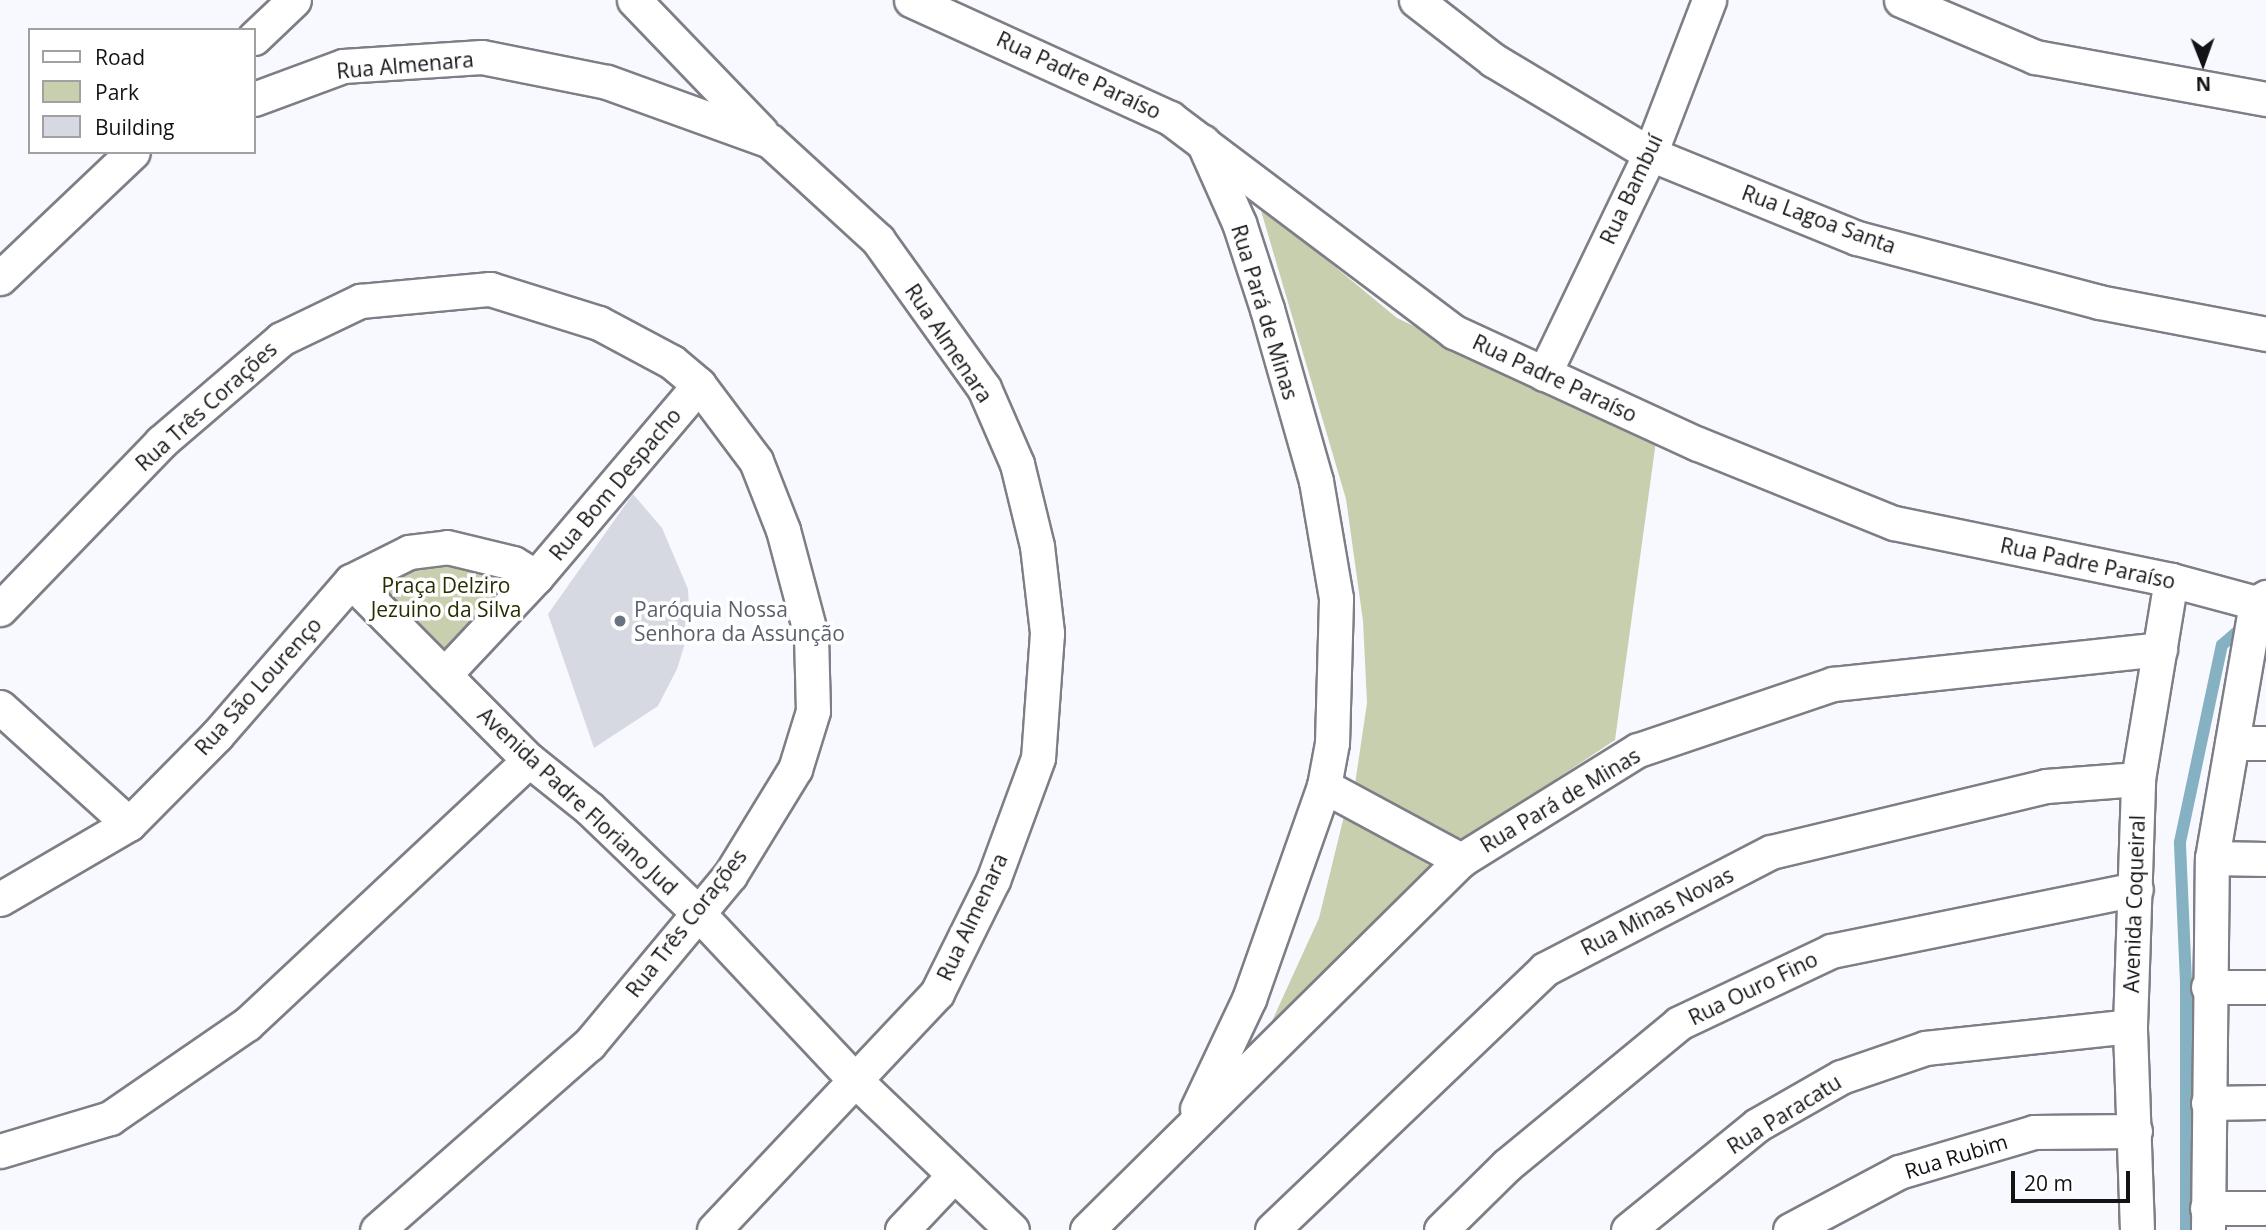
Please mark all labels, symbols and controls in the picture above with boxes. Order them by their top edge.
street label: Rua Padre Paraíso [993,26,1165,124]
legend [28,28,256,154]
north arrow [2168,28,2238,98]
text: Road [95,43,145,71]
street label: Rua Almenara [335,46,475,84]
text: N [2195,71,2211,97]
text: Park [95,78,139,106]
text: Building [95,113,174,141]
street label: Rua Bambuí [1595,130,1667,248]
street label: Rua Lagoa Santa [1739,179,1899,259]
street label: Rua Pará de Minas [1226,221,1304,403]
street label: Rua Almenara [900,279,998,407]
street label: Rua Padre Paraíso [1469,329,1641,427]
street label: Rua Três Corações [130,336,282,476]
street label: Rua Bom Despacho [544,403,686,565]
street label: Rua Padre Paraíso [1998,532,2178,594]
park label: Praça Delziro Jezuino da Silva [371,572,521,622]
place label: Paróquia Nossa Senhora da Assunção [634,596,845,646]
street label: Rua São Lourenço [190,612,326,760]
marker: Paróquia Nossa Senhora da Assunção [612,613,628,629]
street label: Avenida Padre Floriano Jud [473,702,683,900]
street label: Rua Pará de Minas [1476,742,1644,858]
street label: Avenida Coqueiral [2118,815,2150,993]
street label: Rua Três Corações [620,844,752,1002]
street label: Rua Almenara [932,849,1012,985]
street label: Rua Minas Novas [1577,862,1737,960]
street label: Rua Ouro Fino [1684,946,1822,1030]
street label: Rua Paracatu [1722,1069,1846,1159]
street label: Rua Rubim [1901,1128,2011,1184]
scale bar [2014,1156,2133,1200]
text: 20 m [2024,1169,2073,1197]

